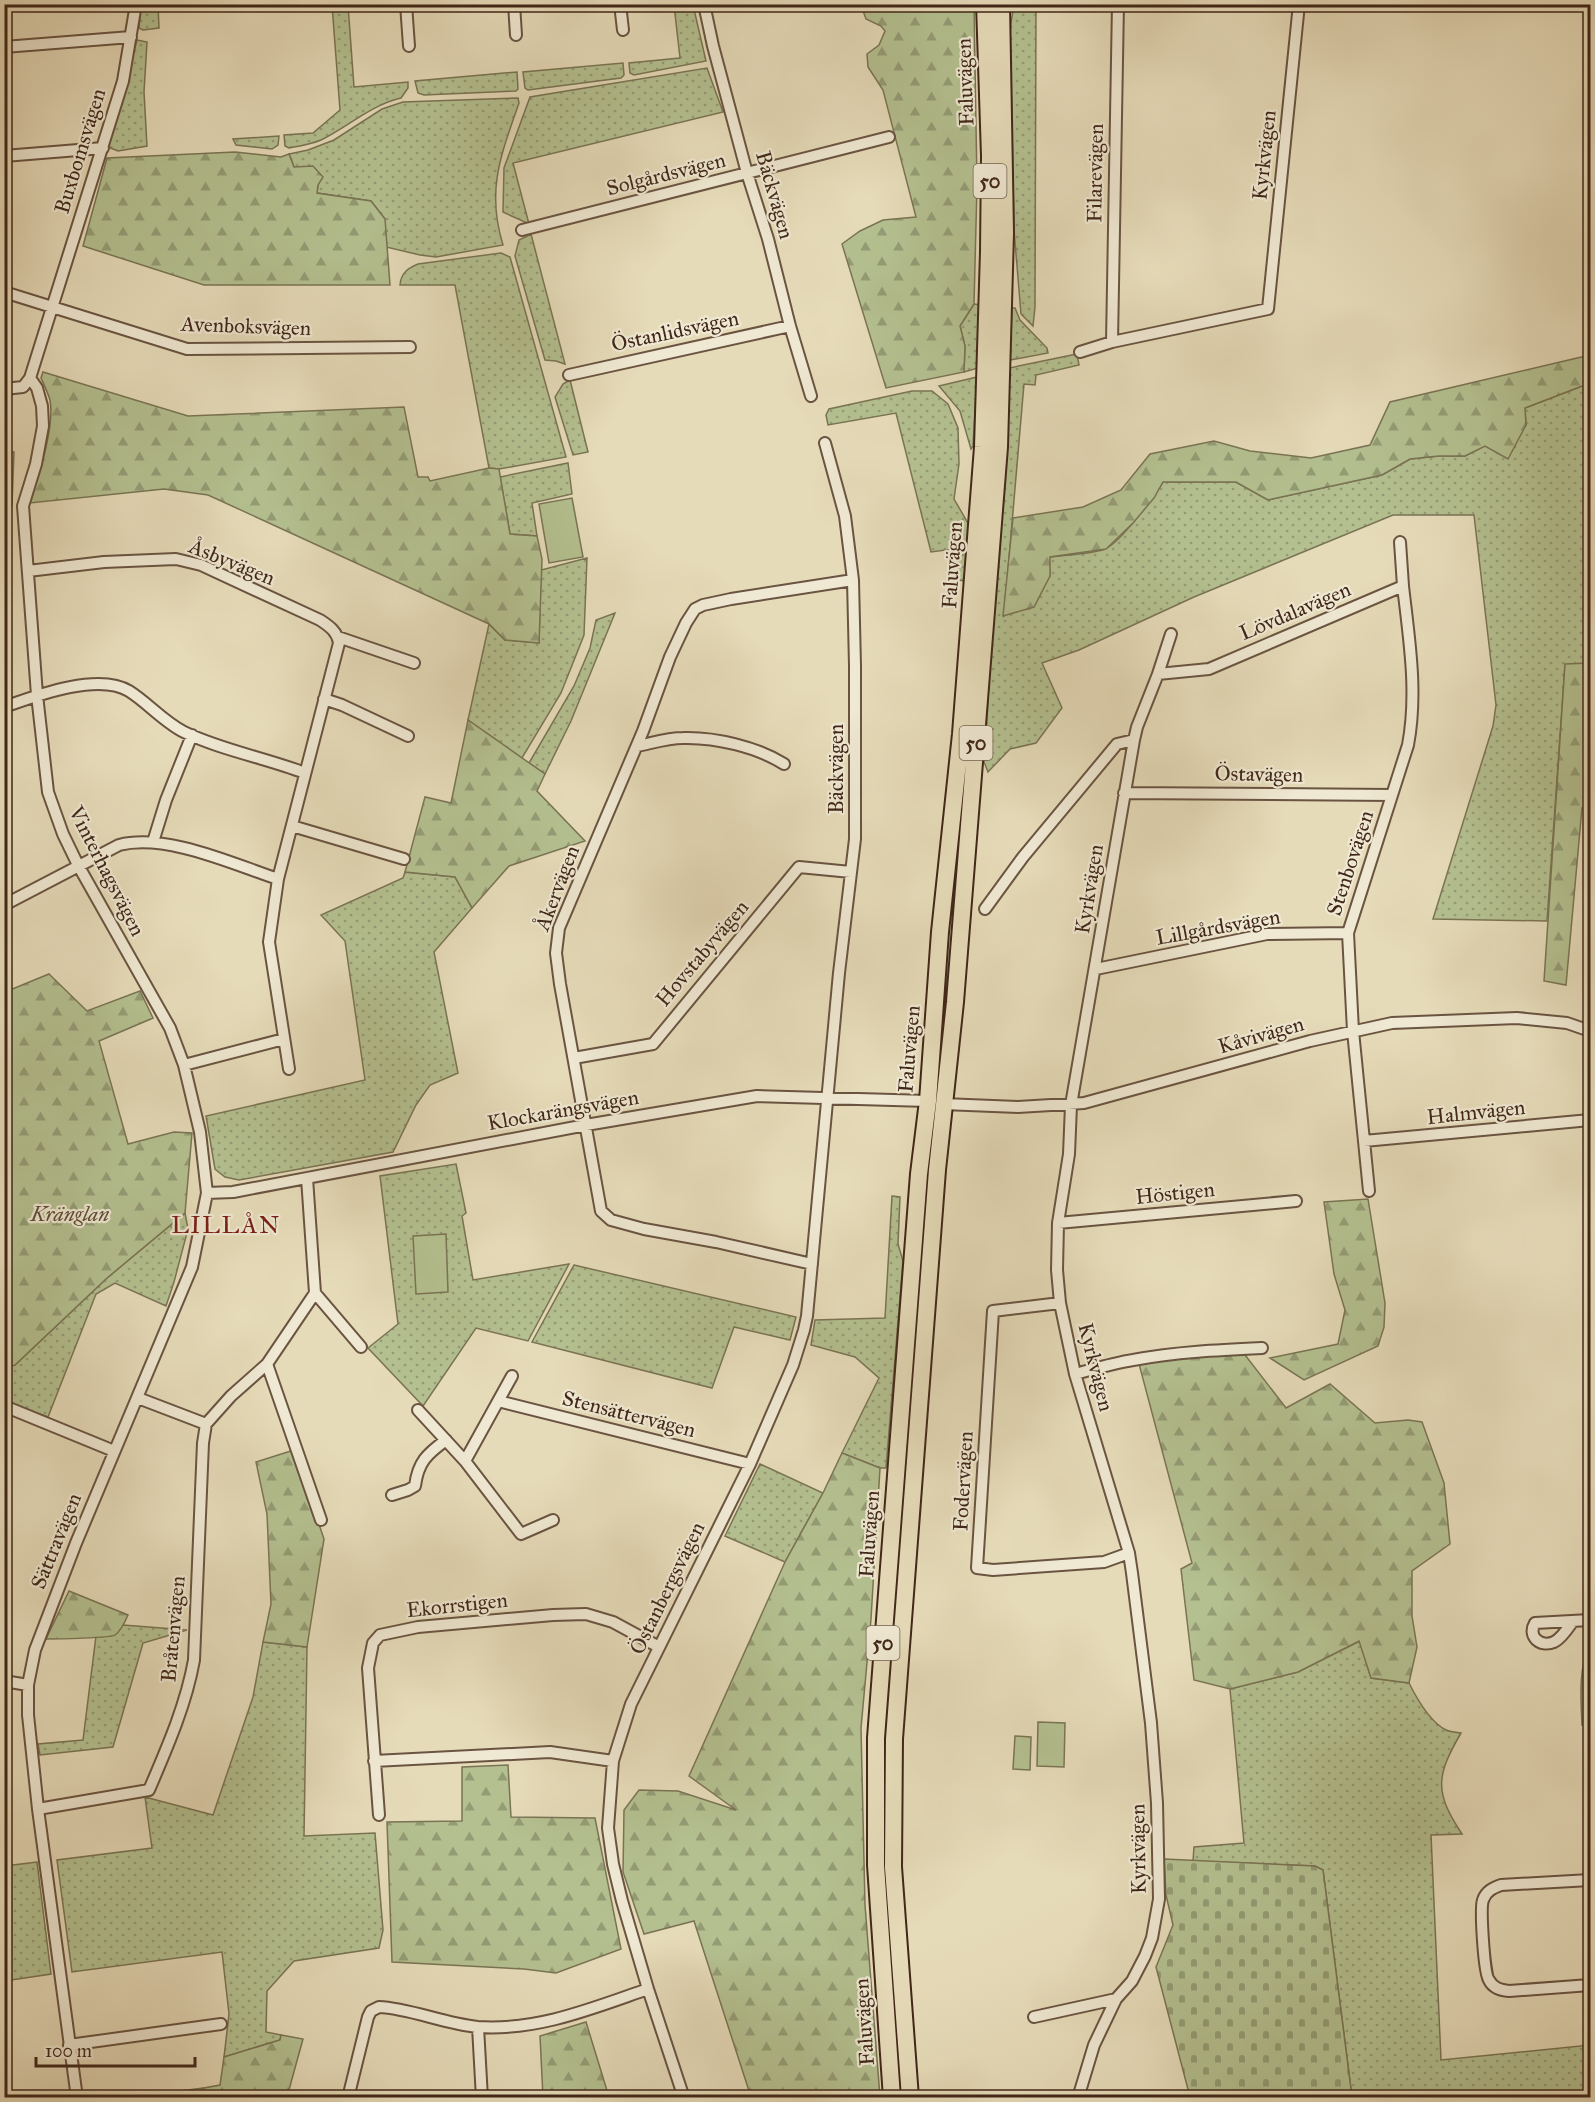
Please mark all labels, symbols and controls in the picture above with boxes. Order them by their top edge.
street label: Faluvägen [950,38,980,126]
street label: Buxbomsvägen [49,85,111,217]
street label: Kyrkvägen [1246,109,1282,201]
street label: Filarevägen [1081,123,1109,223]
street label: Solgårdsvägen [604,147,728,201]
street label: Bäckvägen [750,148,800,242]
road number: 50 [974,164,1006,198]
street label: Östanlidsvägen [609,305,741,357]
street label: Avenboksvägen [179,311,312,341]
street label: Faluvägen [936,520,968,610]
street label: Åsbyvägen [184,533,279,591]
street label: Lövdalavägen [1235,576,1355,646]
street label: Bäckvägen [823,724,849,814]
road number: 50 [960,726,992,760]
street label: Östavägen [1214,760,1304,788]
street label: Vinterhagsvägen [63,801,151,940]
street label: Stenbovägen [1321,807,1379,919]
street label: Åkervägen [528,842,585,935]
street label: Kyrkvägen [1069,842,1109,936]
street label: Hovstabyvägen [650,894,754,1012]
street label: Lillgårdsvägen [1154,903,1282,951]
street label: Faluvägen [892,1004,926,1094]
street label: Kåvivägen [1215,1010,1307,1060]
street label: Klockarängsvägen [485,1084,641,1136]
street label: Halmvägen [1425,1094,1527,1130]
street label: Höstigen [1134,1176,1216,1210]
park label: Kränglan [30,1201,109,1227]
district label: LILLÅN [171,1210,281,1240]
street label: Kyrkvägen [1072,1320,1120,1414]
street label: Stensättervägen [560,1385,698,1443]
street label: Fodervägen [947,1430,979,1532]
street label: Sättravägen [25,1489,87,1593]
street label: Faluvägen [853,1489,885,1579]
street label: Östanbergsvägen [624,1517,710,1659]
street label: Bråtenvägen [155,1575,191,1683]
street label: Ekorrstigen [405,1587,509,1623]
road number: 50 [866,1626,900,1660]
street label: Kyrkvägen [1124,1804,1152,1894]
street label: Faluvägen [848,1977,880,2067]
scale bar [36,2030,195,2068]
text: 100 m [45,2040,92,2062]

